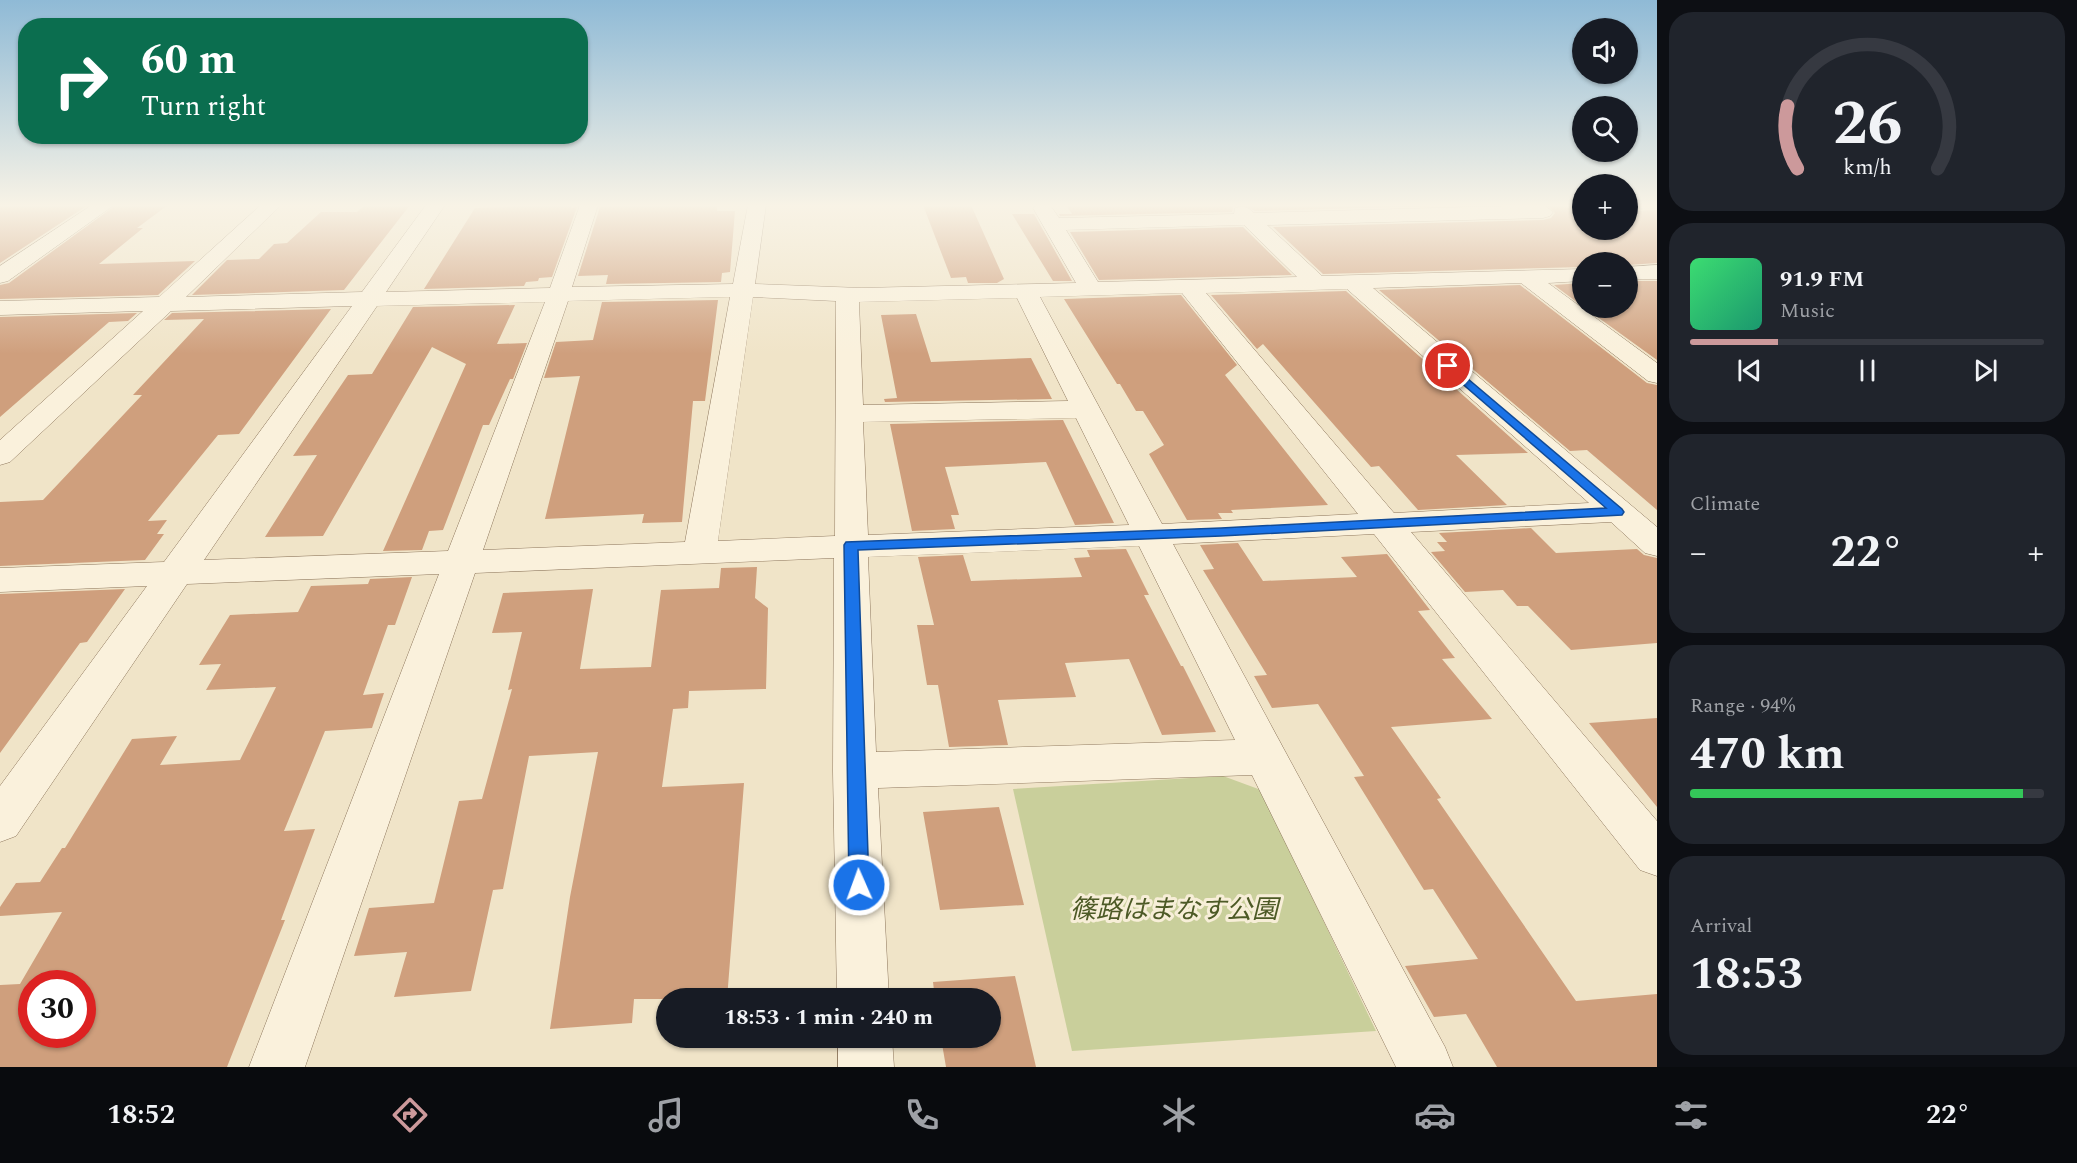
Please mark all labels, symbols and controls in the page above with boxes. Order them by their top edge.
map controls [1572,18,1638,318]
button: sound [1572,18,1638,84]
text: 60 m [141,29,236,92]
icon: right [42,42,120,120]
text: 26 [1832,77,1902,172]
text: Turn right [141,86,266,128]
button: search [1572,96,1638,162]
text: km/h [1843,151,1891,184]
button: + [1572,174,1638,240]
button: − [1572,252,1638,318]
text: 91.9 FM [1780,263,1864,296]
text: Music [1780,296,1835,326]
pin [1422,340,1473,391]
icon: arrive [1431,349,1464,382]
icon: previous [1733,354,1766,387]
icon: pause [1851,354,1884,387]
icon: next [1969,354,2002,387]
text: Climate [1690,489,1760,519]
text: 22° [1831,518,1904,587]
text: − [1690,528,1707,578]
text: + [2028,528,2044,578]
text: Range · 94% [1690,691,1795,721]
text: 470 km [1690,720,1845,789]
position arrow [827,853,891,917]
park label: 篠路はまなす公園 [1070,890,1282,930]
text: Arrival [1690,911,1752,941]
text: 18:53 [1690,940,1803,1009]
speed limit sign: 30 [18,970,96,1048]
text: 18:53 · 1 min · 240 m [724,1001,933,1034]
text: 18:52 [107,1094,175,1136]
icon: directions [389,1094,431,1136]
icon: music [645,1094,687,1136]
icon: phone [901,1094,943,1136]
icon: climate [1158,1094,1200,1136]
icon: car [1414,1094,1456,1136]
icon: filters [1670,1094,1712,1136]
text: 22° [1926,1094,1970,1136]

